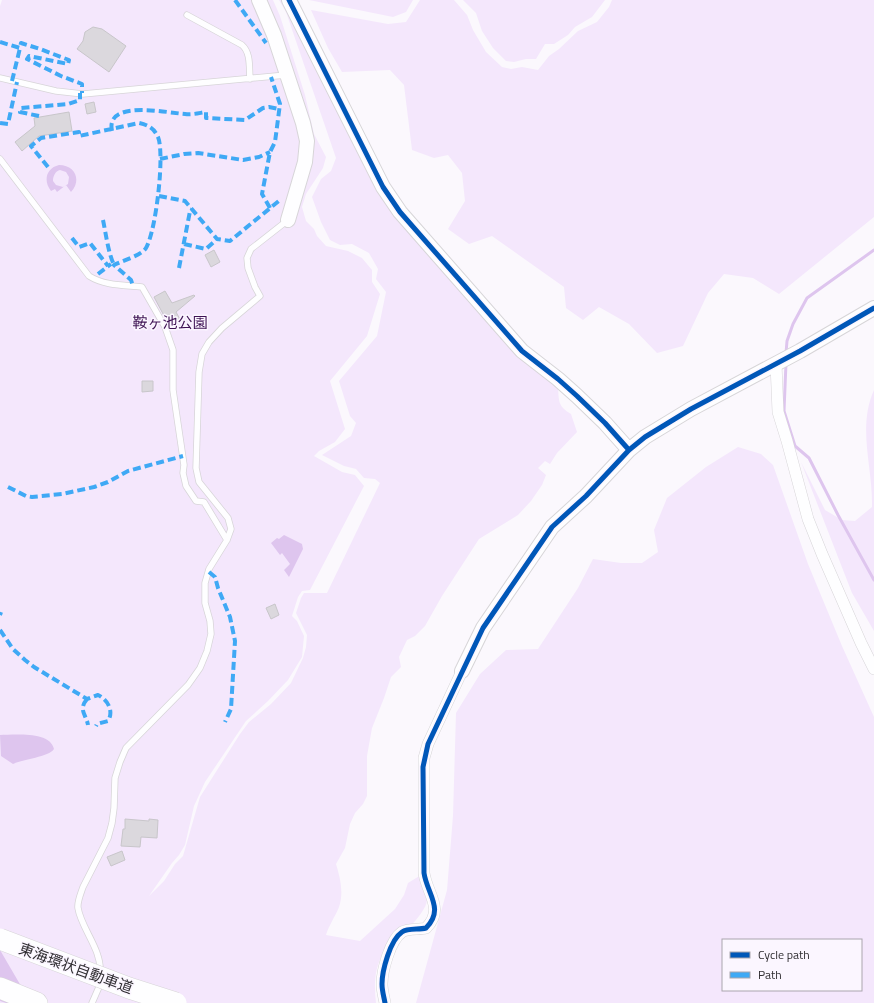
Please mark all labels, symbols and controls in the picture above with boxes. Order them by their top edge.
park label: 鞍ヶ池公園 [132,311,208,334]
street label: 東海環状自動車道 [16,937,136,999]
legend [722,939,862,991]
text: Cycle path [758,945,810,964]
text: Path [758,965,782,984]

